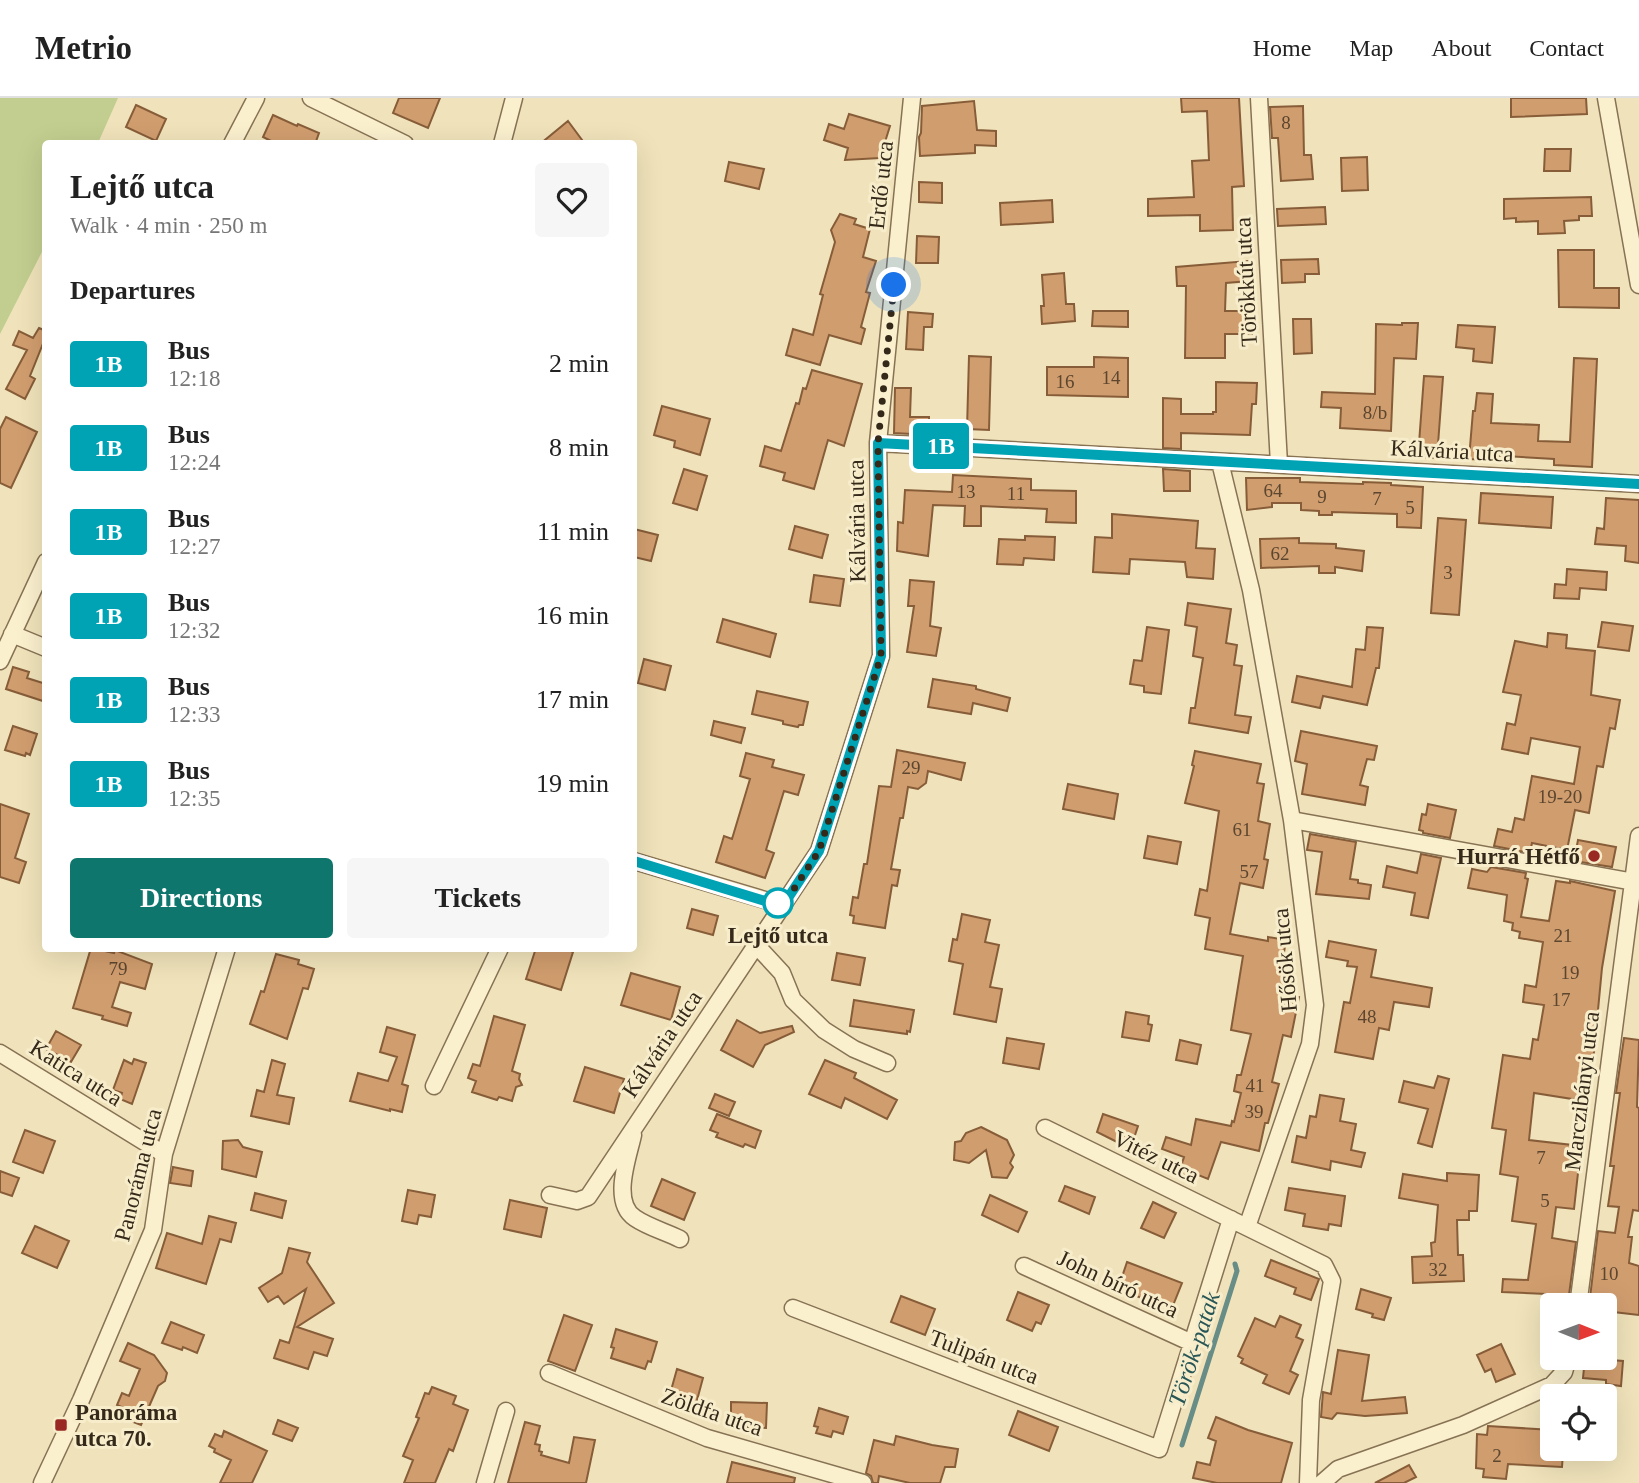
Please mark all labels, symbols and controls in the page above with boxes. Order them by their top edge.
text: Metrio [35,30,132,66]
text: Home [1253,35,1311,61]
text: Map [1349,35,1393,61]
text: About [1431,35,1491,61]
text: Contact [1529,35,1604,61]
house number: 8 [1281,112,1291,133]
street label: Erdő utca [864,140,898,230]
button: heart [535,163,609,237]
text: Lejtő utca [70,169,214,205]
text: Walk · 4 min · 250 m [70,213,267,238]
street label: Törökkút utca [1230,217,1262,347]
your location [876,267,911,302]
text: Departures [70,276,195,305]
text: Bus [168,336,210,365]
text: 2 min [549,349,609,378]
text: 1B [94,351,123,377]
text: 12:18 [168,366,220,391]
house number: 14 [1102,367,1121,388]
house number: 16 [1056,371,1075,392]
house number: 8/b [1363,402,1387,423]
text: Bus [168,420,210,449]
line badge: 1B [909,423,972,469]
text: 8 min [549,433,609,462]
text: 1B [927,433,955,459]
text: 1B [94,435,123,461]
street label: Kálvária utca [1390,435,1514,467]
text: 12:24 [168,450,220,475]
street label: Kálvária utca [843,459,871,583]
house number: 64 [1264,480,1283,501]
house number: 13 [957,481,976,502]
house number: 11 [1007,483,1025,504]
house number: 9 [1317,486,1327,507]
house number: 7 [1372,488,1382,509]
house number: 5 [1405,497,1415,518]
text: Bus [168,504,210,533]
text: 11 min [537,517,609,546]
text: 1B [94,519,123,545]
text: 12:27 [168,534,220,559]
house number: 62 [1271,543,1290,564]
house number: 3 [1443,562,1453,583]
text: Bus [168,588,210,617]
text: 16 min [536,601,609,630]
text: 1B [94,603,123,629]
text: 12:32 [168,618,220,643]
text: Bus [168,672,210,701]
text: 17 min [536,685,609,714]
text: 1B [94,687,123,713]
text: 12:33 [168,702,220,727]
text: Bus [168,756,210,785]
house number: 29 [902,757,921,778]
text: 19 min [536,769,609,798]
text: 1B [94,771,123,797]
text: 12:35 [168,786,220,811]
house number: 19-20 [1538,786,1582,807]
house number: 61 [1233,819,1252,840]
place label: Hurrá Hétfő [1457,844,1580,869]
marker: Hurrá Hétfő [1586,848,1602,864]
button: Directions [70,858,333,938]
button: Tickets [347,858,609,938]
house number: 57 [1240,861,1259,882]
marker: Lejtő utca [763,888,793,918]
street label: Hősök utca [1268,907,1302,1013]
place label: Lejtő utca [728,923,829,948]
house number: 21 [1554,925,1573,946]
house number: 79 [109,958,128,979]
house number: 19 [1561,962,1580,983]
street label: Kálvária utca [617,986,707,1102]
house number: 17 [1552,989,1571,1010]
house number: 48 [1358,1006,1377,1027]
street label: Marczibányi utca [1560,1010,1604,1172]
street label: Katica utca [25,1035,127,1111]
house number: 41 [1246,1075,1265,1096]
house number: 39 [1245,1101,1264,1122]
street label: Panoráma utca [109,1106,167,1244]
street label: Vitéz utca [1109,1125,1203,1189]
house number: 7 [1536,1147,1546,1168]
house number: 5 [1540,1190,1550,1211]
street label: John bíró utca [1054,1245,1182,1323]
house number: 32 [1429,1259,1448,1280]
house number: 10 [1600,1263,1619,1284]
water label: Török-patak [1163,1288,1225,1409]
north arrow [1540,1293,1617,1370]
map controls [1540,1293,1617,1461]
street label: Tulipán utca [926,1325,1042,1389]
street label: Zöldfa utca [658,1383,766,1441]
button: locate [1540,1384,1617,1461]
place label: Panoráma utca 70. [75,1400,178,1451]
marker: Panoráma utca 70. [53,1417,69,1433]
house number: 2 [1492,1445,1502,1466]

